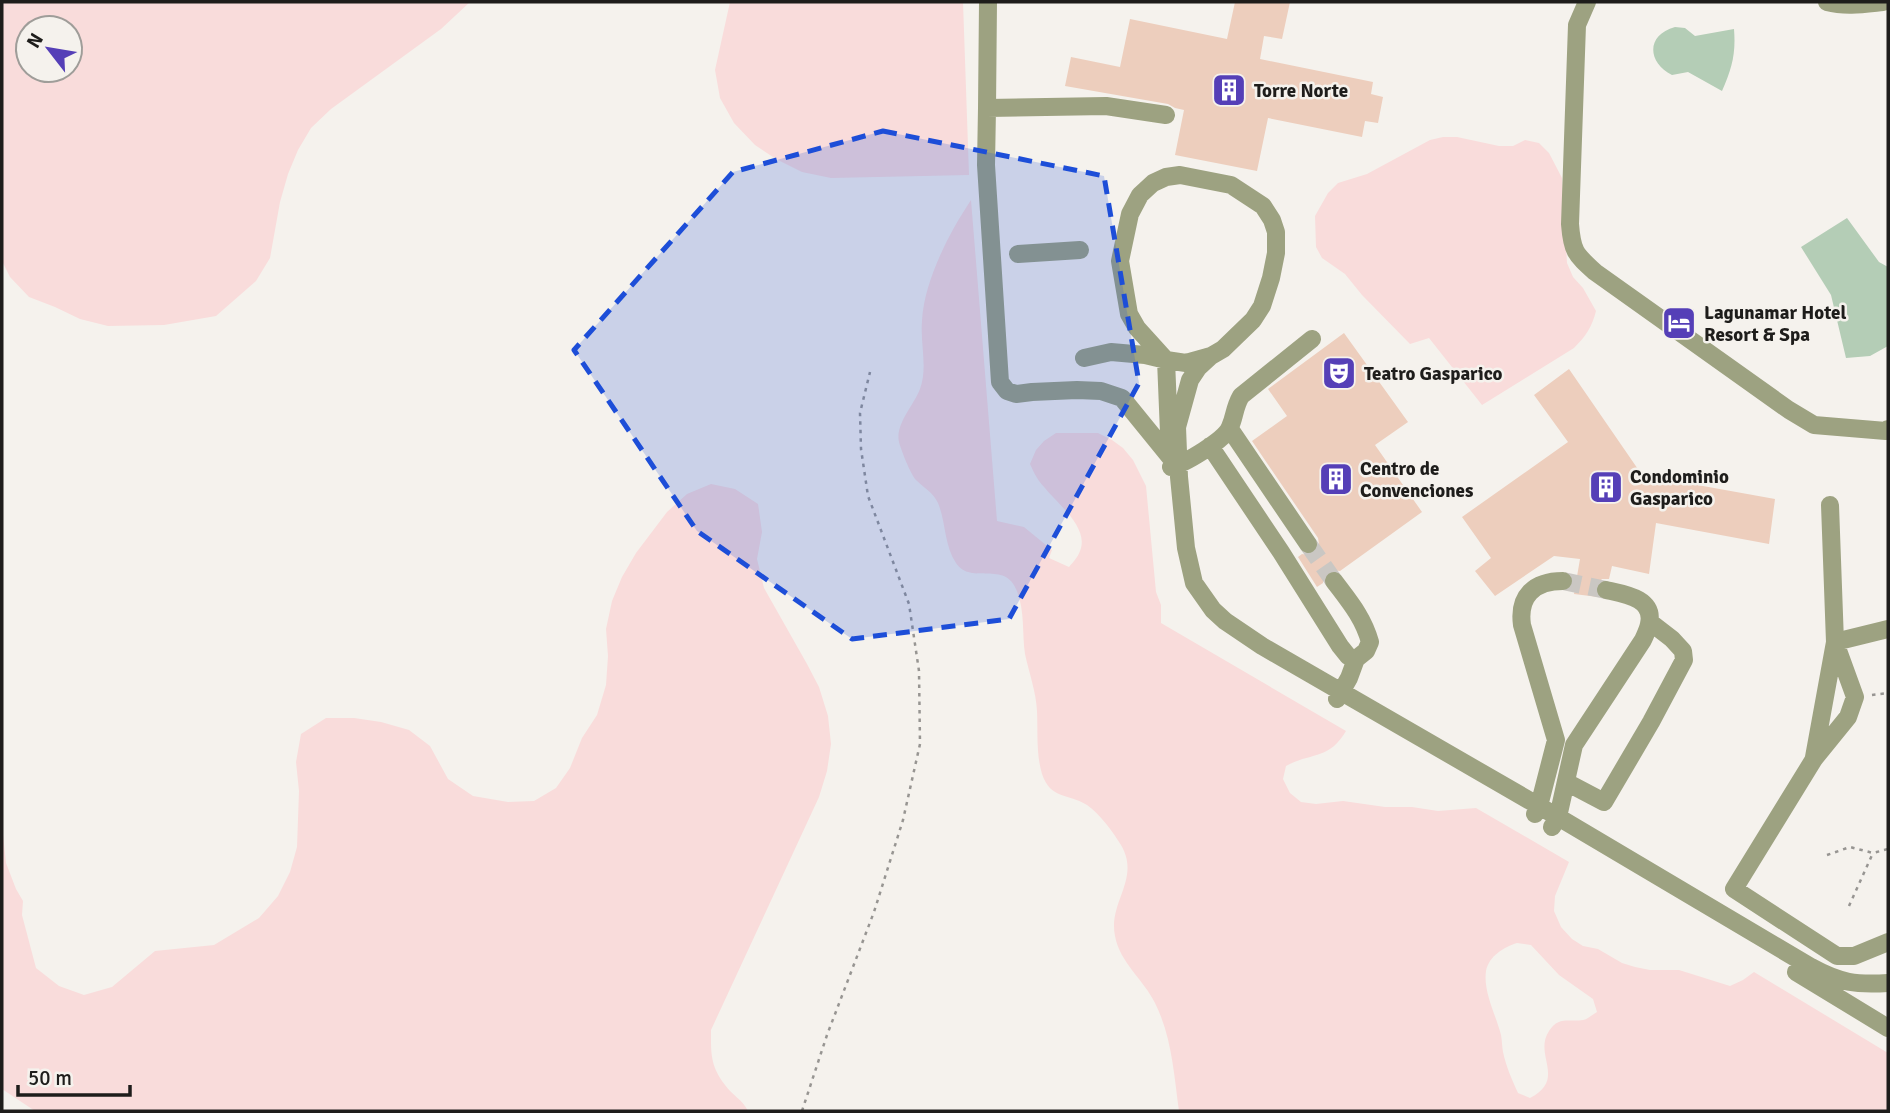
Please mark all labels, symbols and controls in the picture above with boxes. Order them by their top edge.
north arrow [14,14,84,84]
text: N [22,29,49,53]
building icon: Torre Norte [1210,71,1248,109]
place label: Torre Norte [1254,79,1348,103]
place label: Lagunamar Hotel Resort & Spa [1704,301,1847,347]
hotel icon: Lagunamar Hotel Resort & Spa [1660,304,1698,342]
theatre icon: Teatro Gasparico [1320,354,1358,392]
place label: Teatro Gasparico [1364,362,1503,386]
place label: Centro de Convenciones [1360,457,1473,503]
building icon: Centro de Convenciones [1317,460,1355,498]
place label: Condominio Gasparico [1630,465,1729,511]
building icon: Condominio Gasparico [1587,468,1625,506]
scale bar [18,1054,130,1098]
text: 50 m [28,1065,72,1091]

